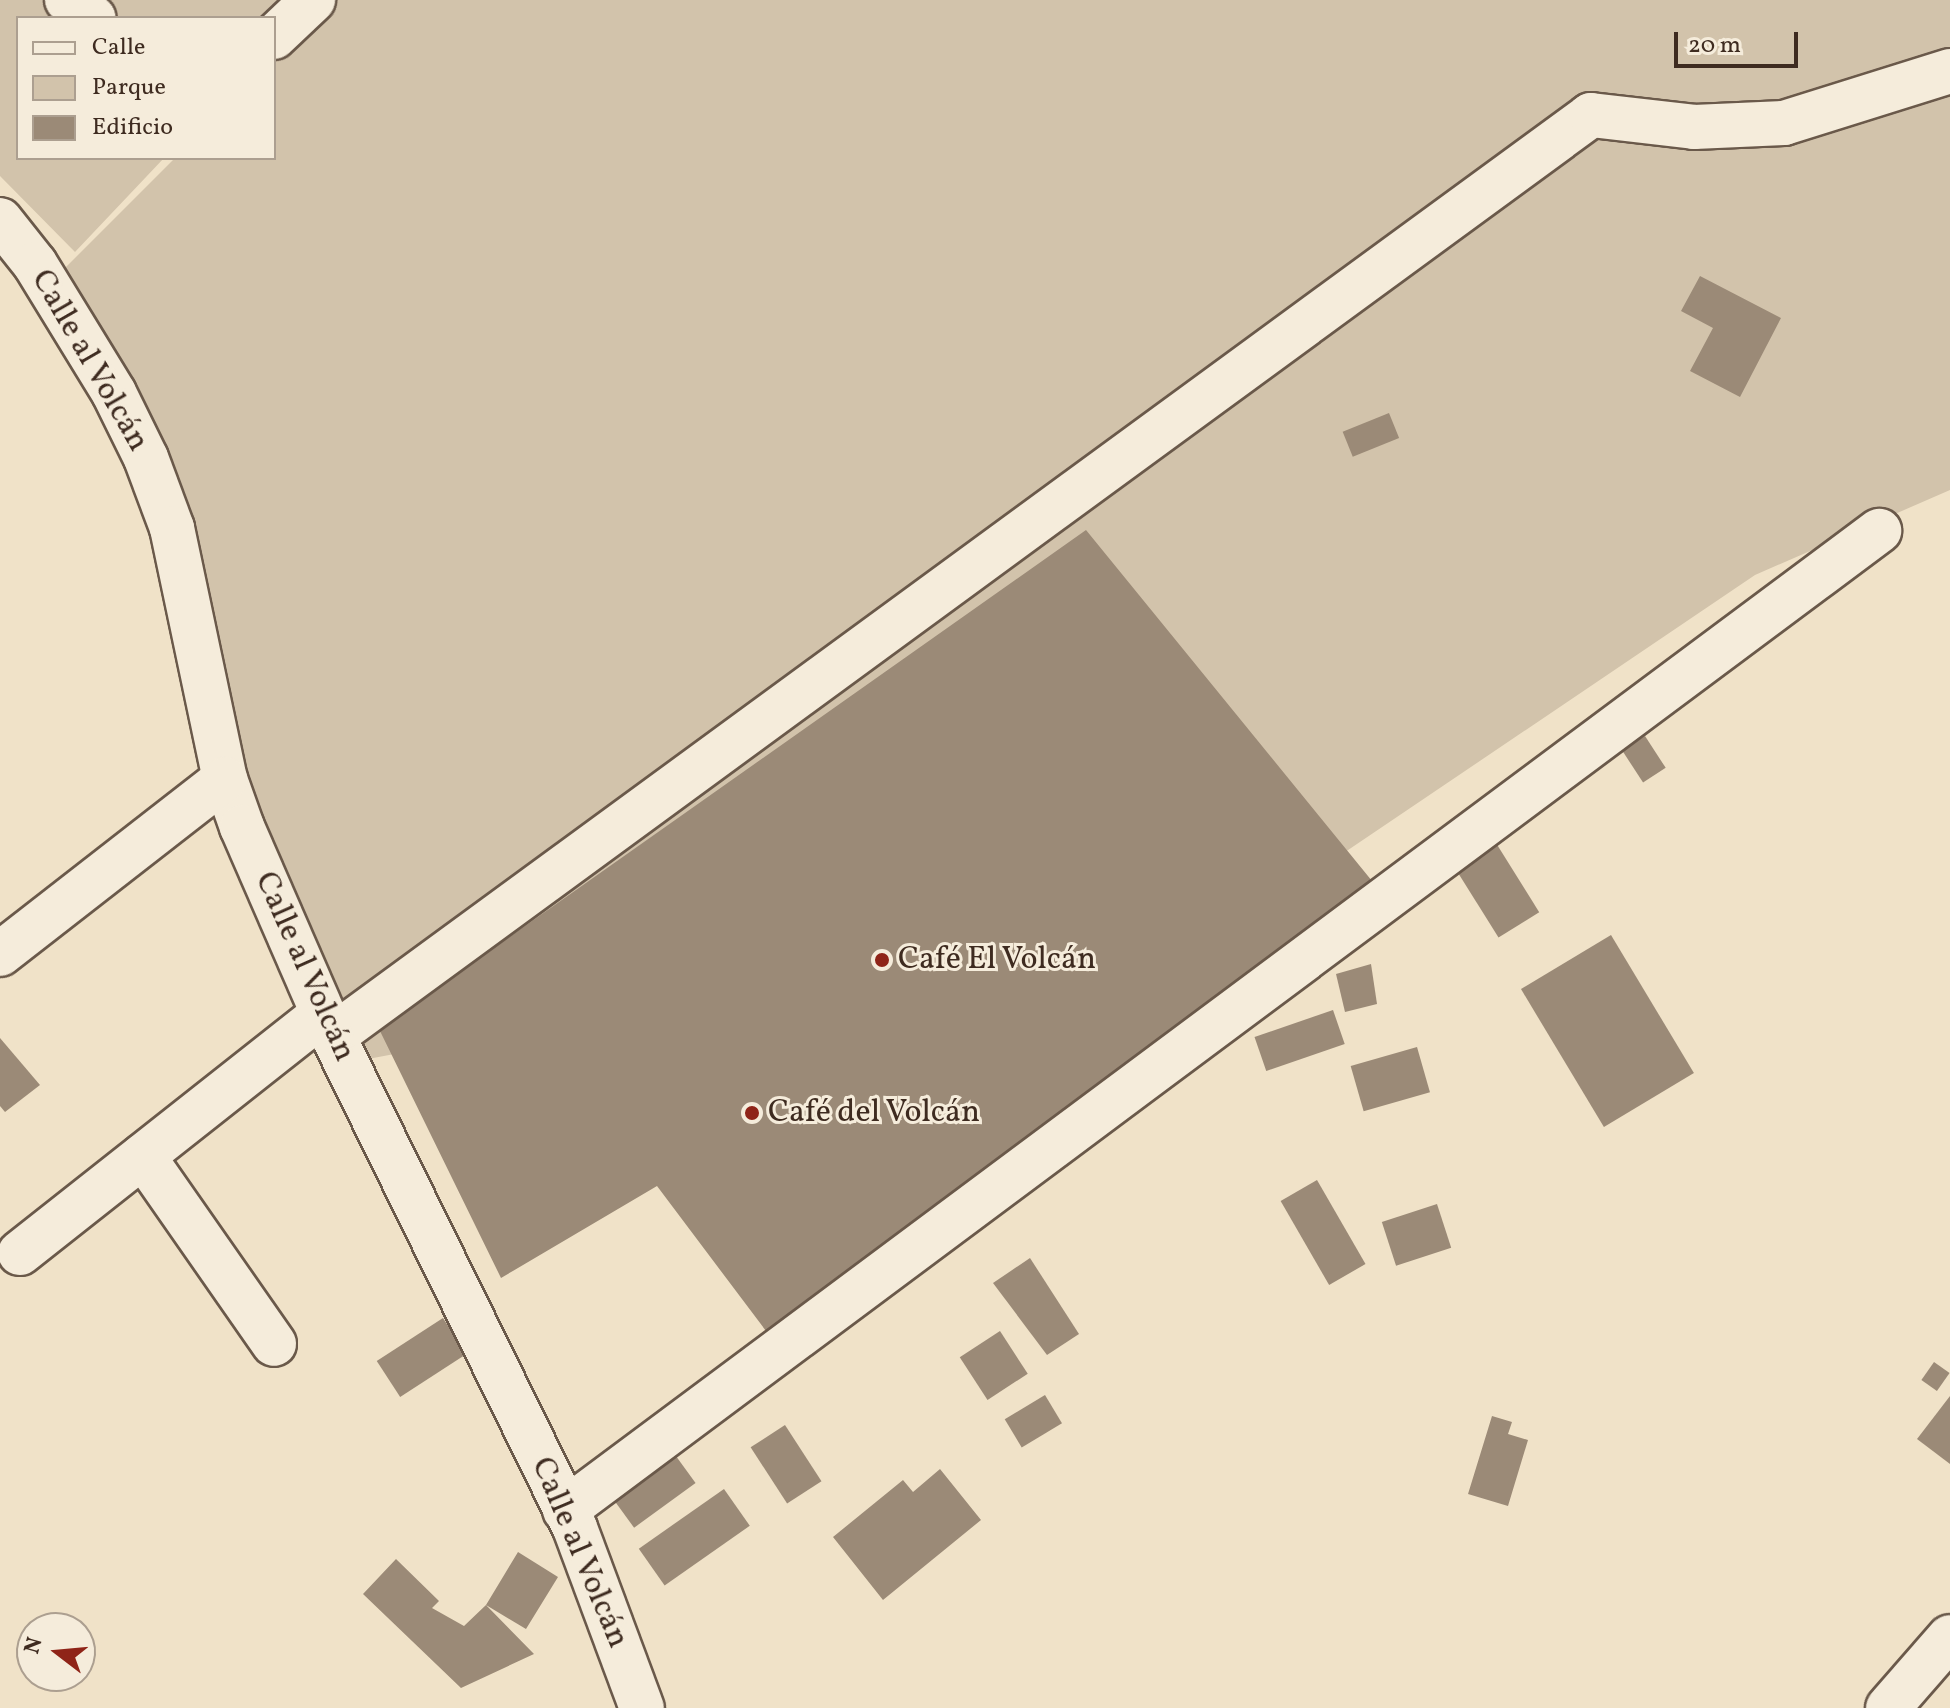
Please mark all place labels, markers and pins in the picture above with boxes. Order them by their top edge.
place label: Café El Volcán [898,941,1097,979]
marker: Café El Volcán [873,951,891,969]
place label: Café del Volcán [768,1094,981,1132]
marker: Café del Volcán [743,1104,761,1122]

